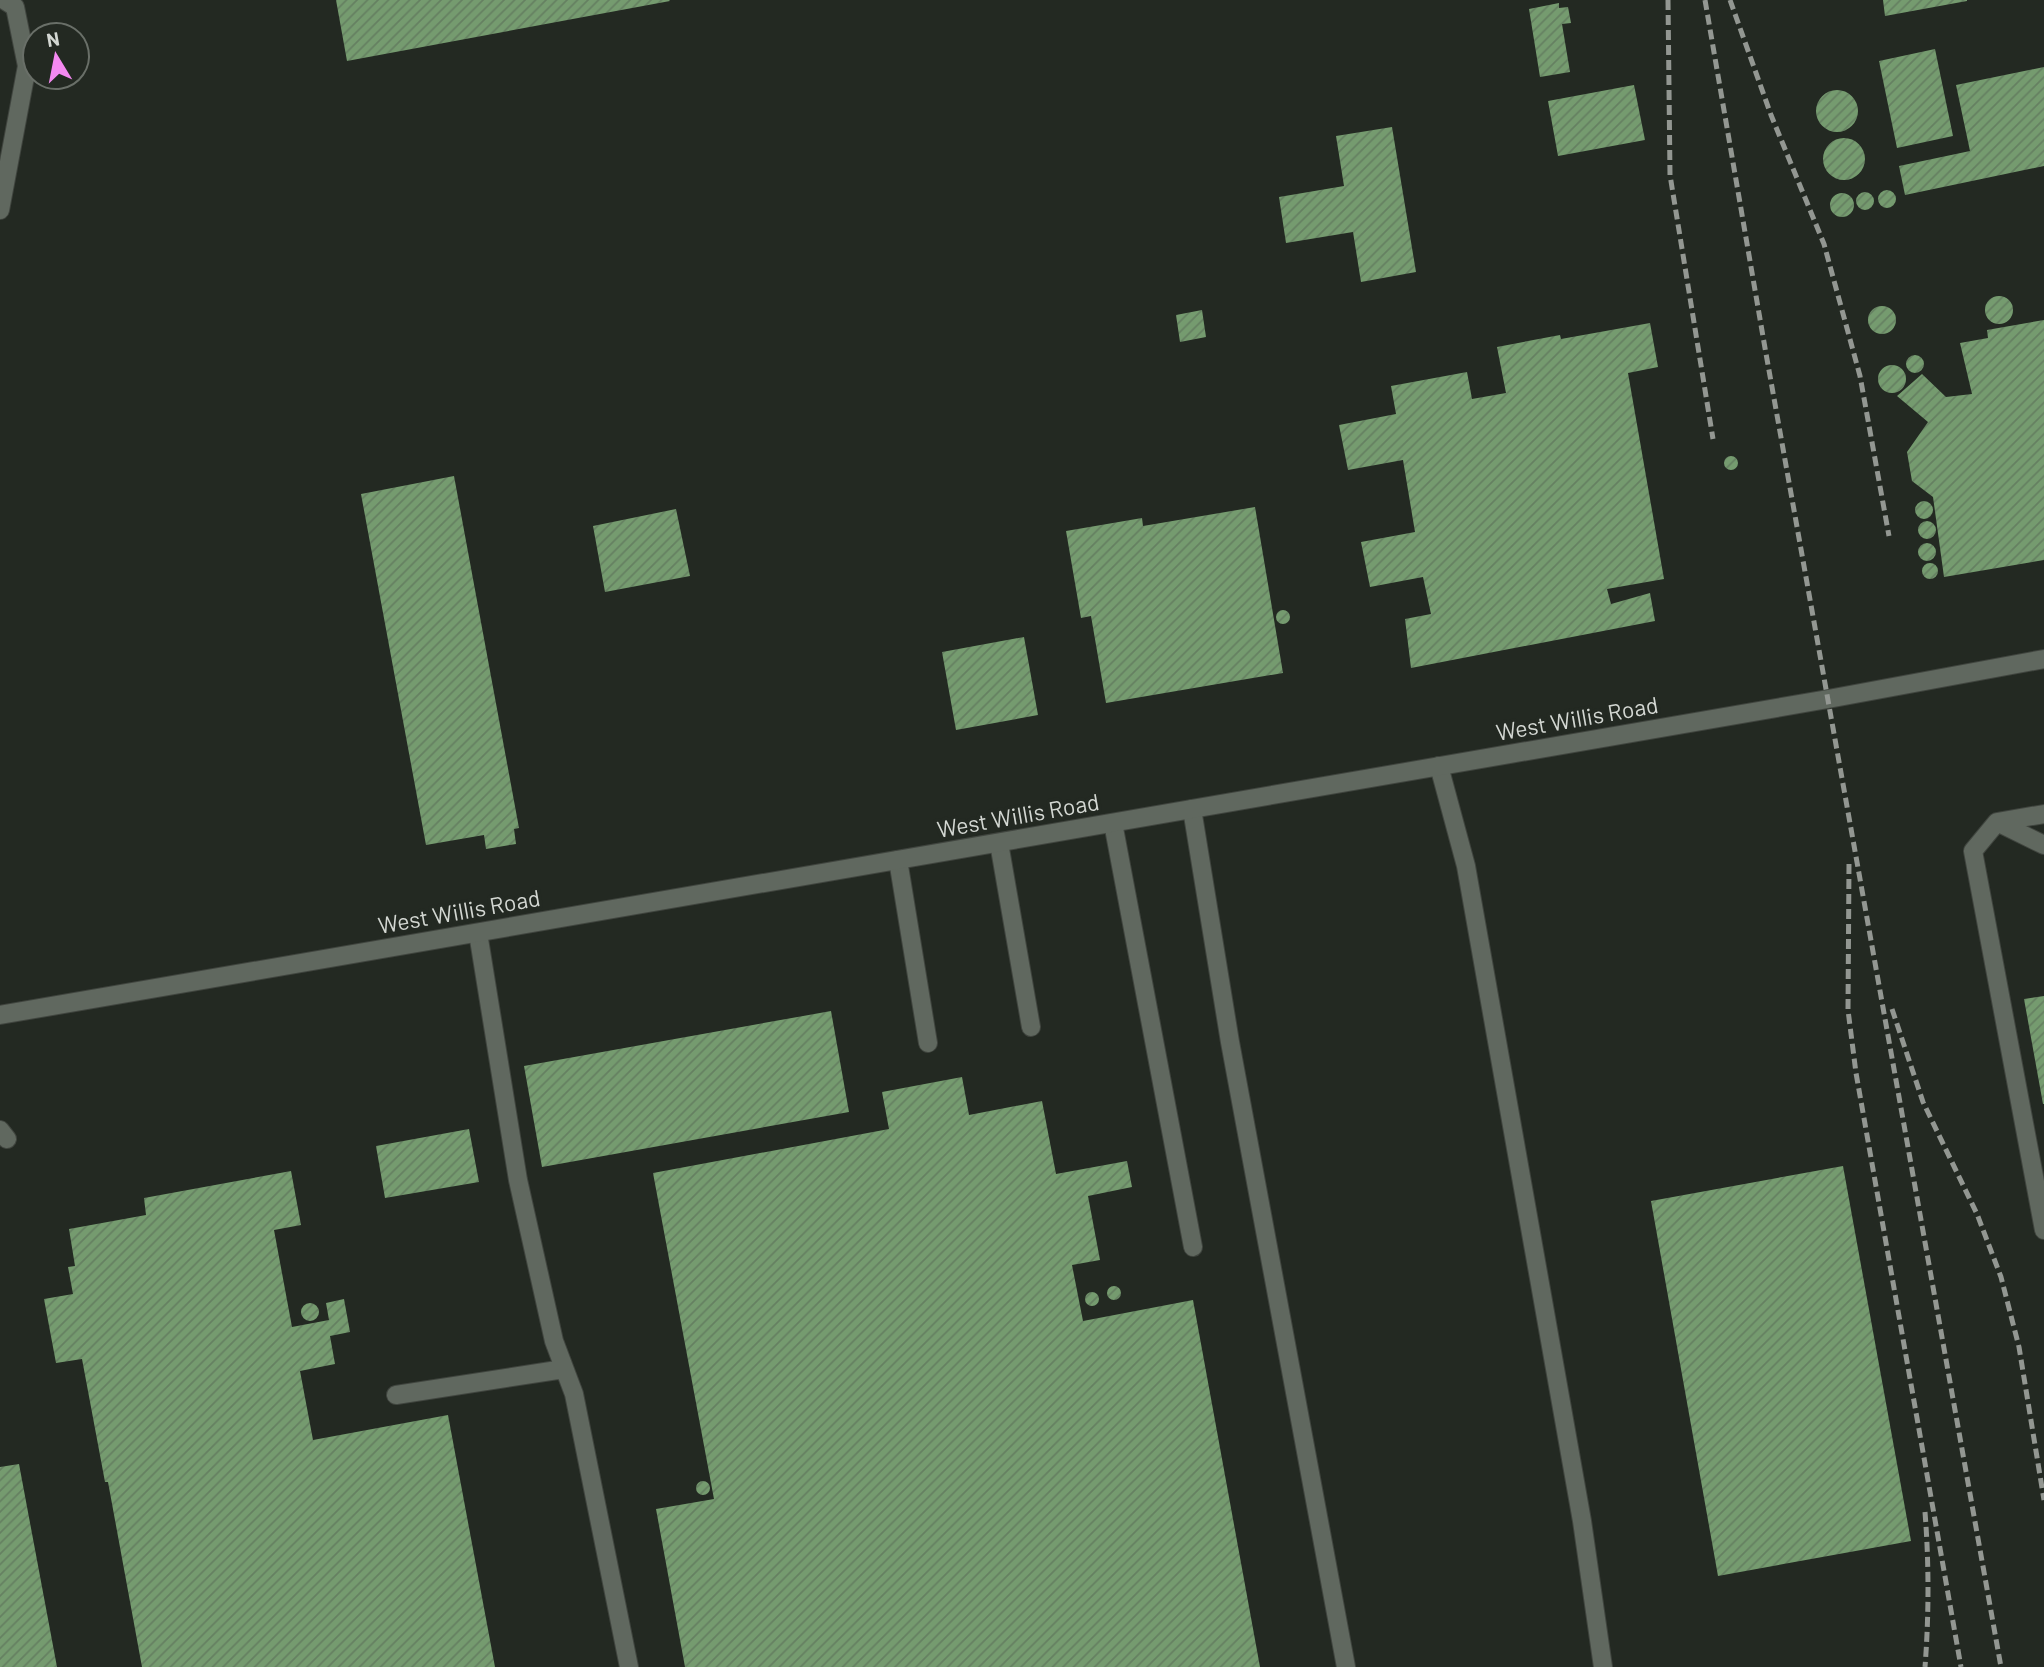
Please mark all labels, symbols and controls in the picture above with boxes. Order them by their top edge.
north arrow [21,21,91,91]
text: N [45,26,61,51]
street label: West Willis Road [1494,690,1660,746]
street label: West Willis Road [935,787,1101,843]
street label: West Willis Road [376,883,542,939]

